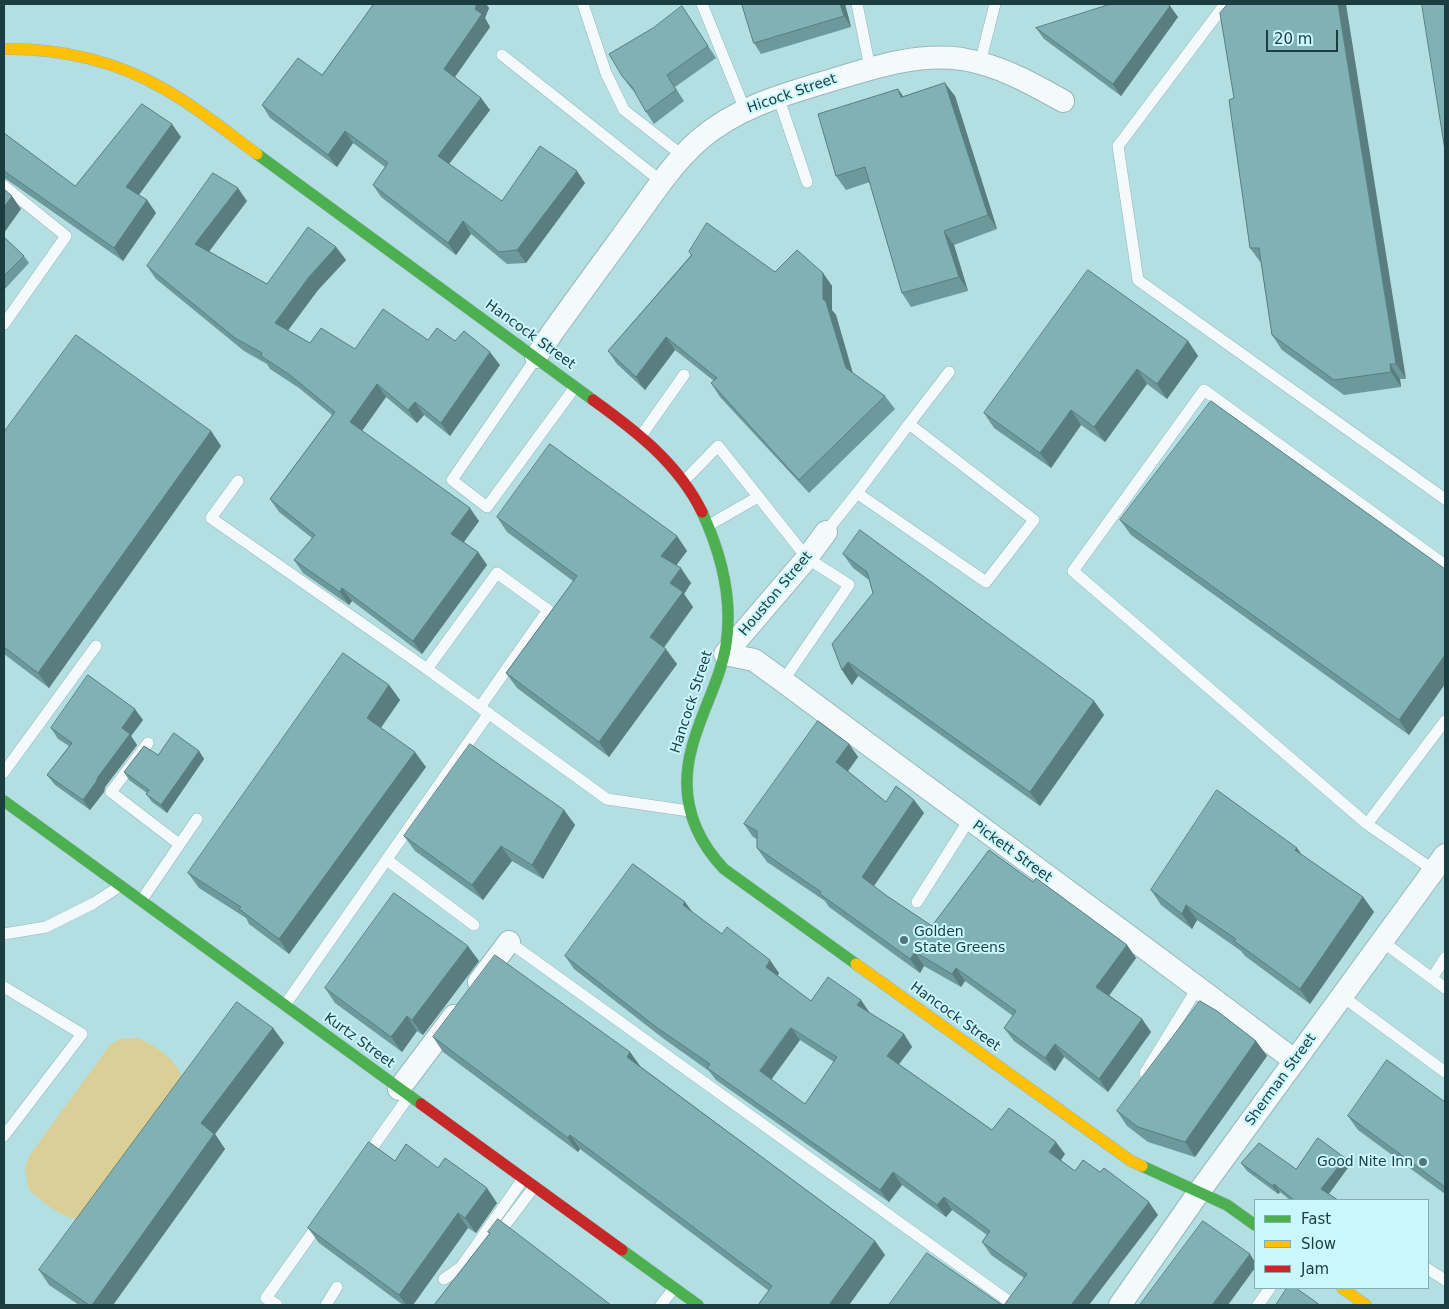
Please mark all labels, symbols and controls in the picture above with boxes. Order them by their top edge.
scale bar [1269,20,1342,52]
text: 20 m [1274,30,1312,48]
street label: Hicock Street [745,71,839,117]
street label: Hancock Street [482,297,578,373]
street label: Houston Street [736,548,816,640]
street label: Hancock Street [667,649,717,755]
street label: Pickett Street [969,818,1055,886]
place label: Golden State Greens [914,924,1005,956]
marker: Golden State Greens [898,934,910,946]
street label: Hancock Street [907,979,1003,1055]
street label: Kurtz Street [321,1010,397,1072]
street label: Sherman Street [1242,1031,1320,1129]
place label: Good Nite Inn [1317,1154,1413,1170]
marker: Good Nite Inn [1417,1156,1429,1168]
legend [1254,1199,1429,1289]
text: Fast [1301,1210,1331,1228]
text: Slow [1301,1235,1336,1253]
text: Jam [1301,1260,1329,1278]

